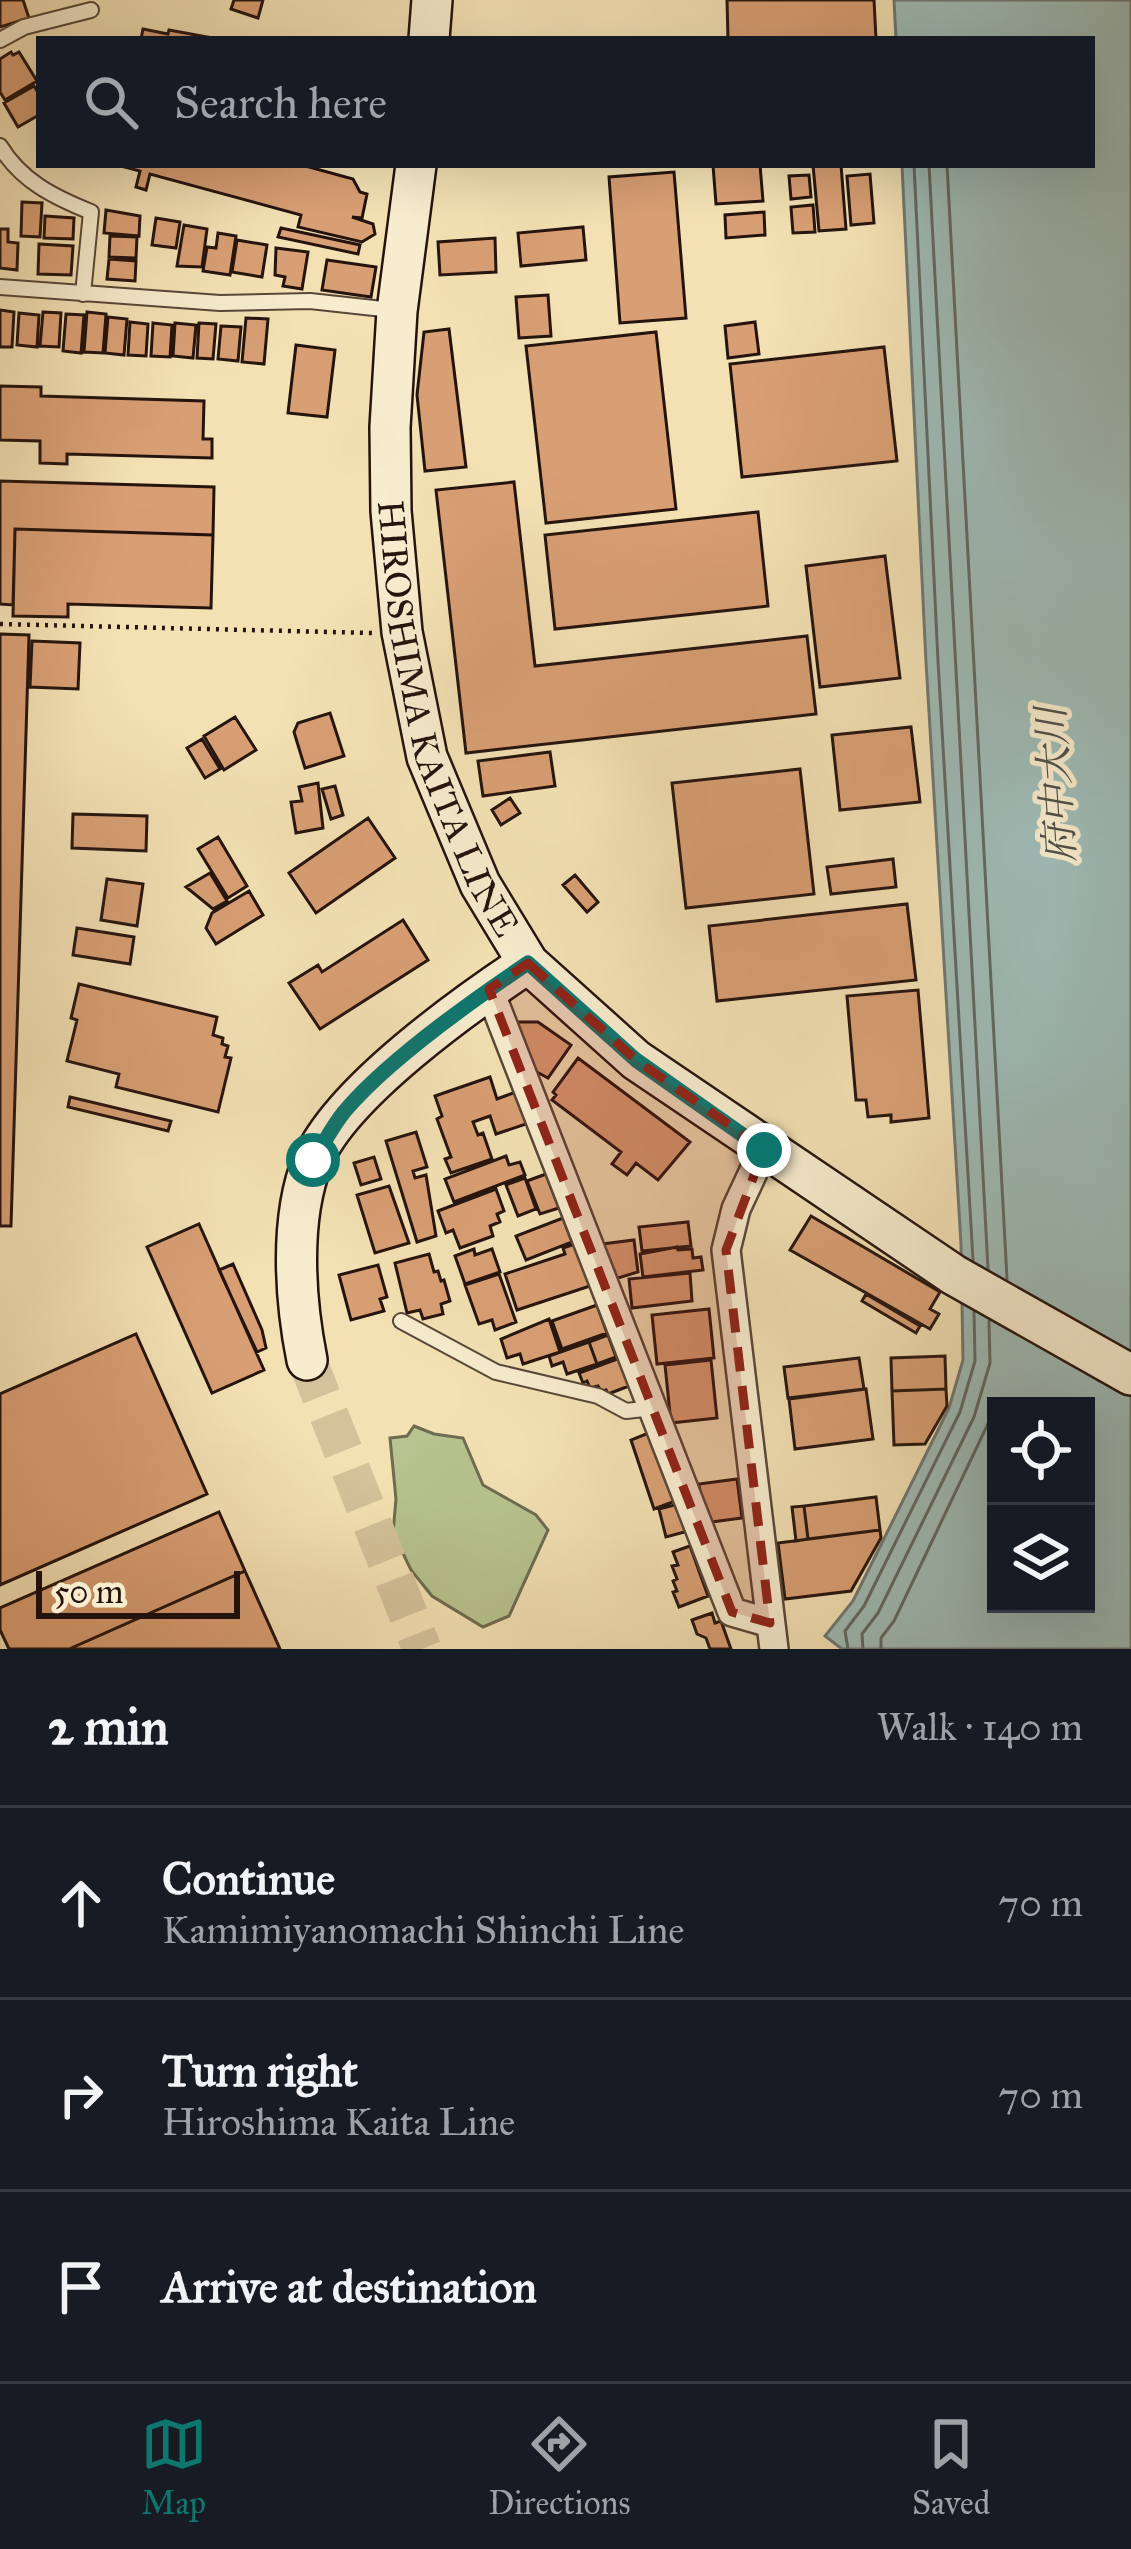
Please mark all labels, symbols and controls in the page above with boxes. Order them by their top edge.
search box [36,36,1095,168]
icon: search [78,69,144,135]
text: Search here [174,75,387,130]
street label: HIROSHIMA KAITA LINE [368,498,529,944]
water label: 府中大川 [1026,702,1085,864]
route end [737,1123,791,1177]
route start [286,1133,340,1187]
map controls [987,1397,1095,1613]
button: locate [987,1397,1095,1505]
button: layers [987,1505,1095,1613]
scale bar [36,1565,240,1618]
text: 50 m [54,1572,123,1612]
text: 2 min [48,1696,169,1758]
text: Walk · 140 m [876,1703,1083,1751]
text: Continue [162,1851,335,1906]
icon: ahead [48,1870,114,1936]
text: 70 m [998,1879,1083,1927]
text: Kamimiyanomachi Shinchi Line [162,1906,685,1954]
text: Turn right [162,2043,358,2098]
icon: right [48,2062,114,2128]
text: 70 m [998,2071,1083,2119]
text: Hiroshima Kaita Line [162,2098,515,2146]
icon: arrive [48,2254,114,2320]
text: Arrive at destination [162,2259,537,2314]
tab: Map [141,2411,207,2523]
tab: Directions [488,2411,630,2523]
tab: Saved [912,2411,990,2523]

